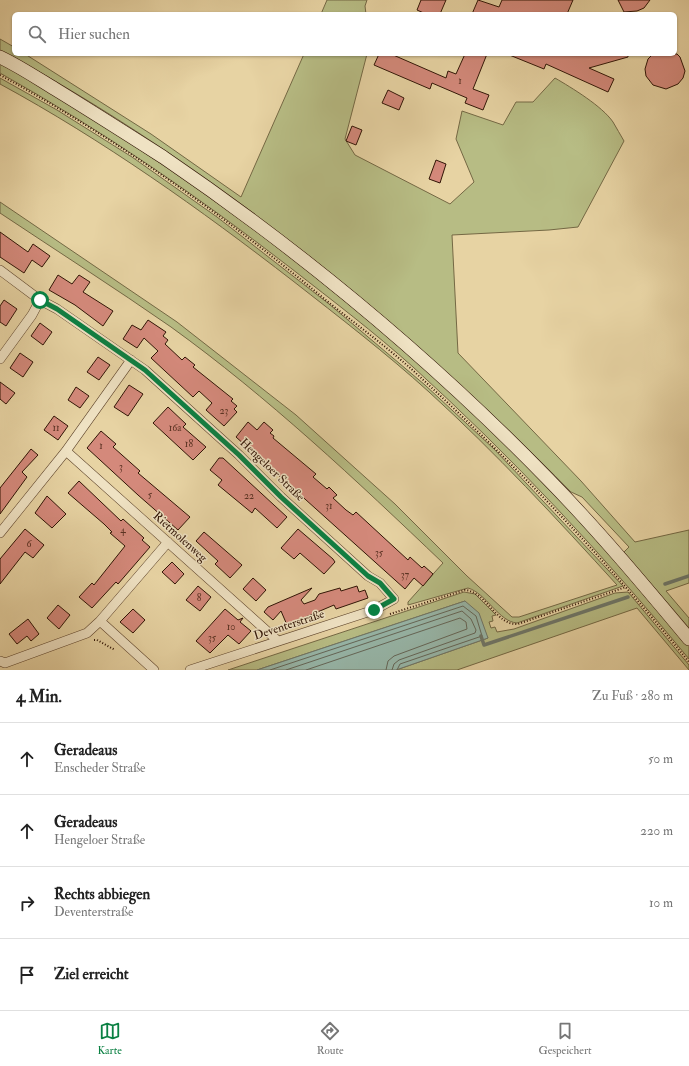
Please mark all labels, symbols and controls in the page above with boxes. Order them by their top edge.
search box [12,12,677,56]
icon: search [26,23,48,45]
text: Hier suchen [58,25,130,44]
house number: 1 [458,75,462,87]
route start [31,291,49,309]
house number: 23 [220,405,229,417]
house number: 11 [52,422,60,434]
house number: 16a [169,422,182,434]
street label: Hengeloer Straße [237,435,307,505]
house number: 18 [185,438,193,450]
house number: 1 [99,440,103,452]
house number: 3 [119,461,123,473]
house number: 5 [148,489,153,501]
house number: 22 [244,490,254,502]
house number: 31 [325,500,333,512]
street label: Rietmolenweg [150,509,211,566]
house number: 4 [120,524,126,536]
house number: 6 [26,538,32,550]
house number: 35 [375,547,384,559]
house number: 37 [401,569,410,581]
house number: 8 [197,592,202,604]
route end [365,601,383,619]
street label: Deventerstraße [252,607,326,643]
house number: 10 [227,621,235,633]
house number: 35 [208,632,217,644]
text: 4 Min. [16,686,62,707]
text: Zu Fuß · 280 m [592,688,673,704]
text: Geradeaus [54,741,117,760]
icon: ahead [16,748,38,770]
text: 50 m [648,751,673,767]
text: Enscheder Straße [54,760,146,776]
text: Geradeaus [54,813,117,832]
icon: ahead [16,820,38,842]
text: 220 m [640,823,673,839]
text: Hengeloer Straße [54,832,145,848]
text: Rechts abbiegen [54,885,150,904]
icon: right [16,892,38,914]
text: 10 m [649,895,673,911]
text: Deventerstraße [54,904,133,920]
icon: arrive [16,964,38,986]
text: Ziel erreicht [54,965,129,984]
tab: Karte [97,1020,122,1057]
tab: Route [317,1020,344,1057]
tab: Gespeichert [538,1020,592,1057]

